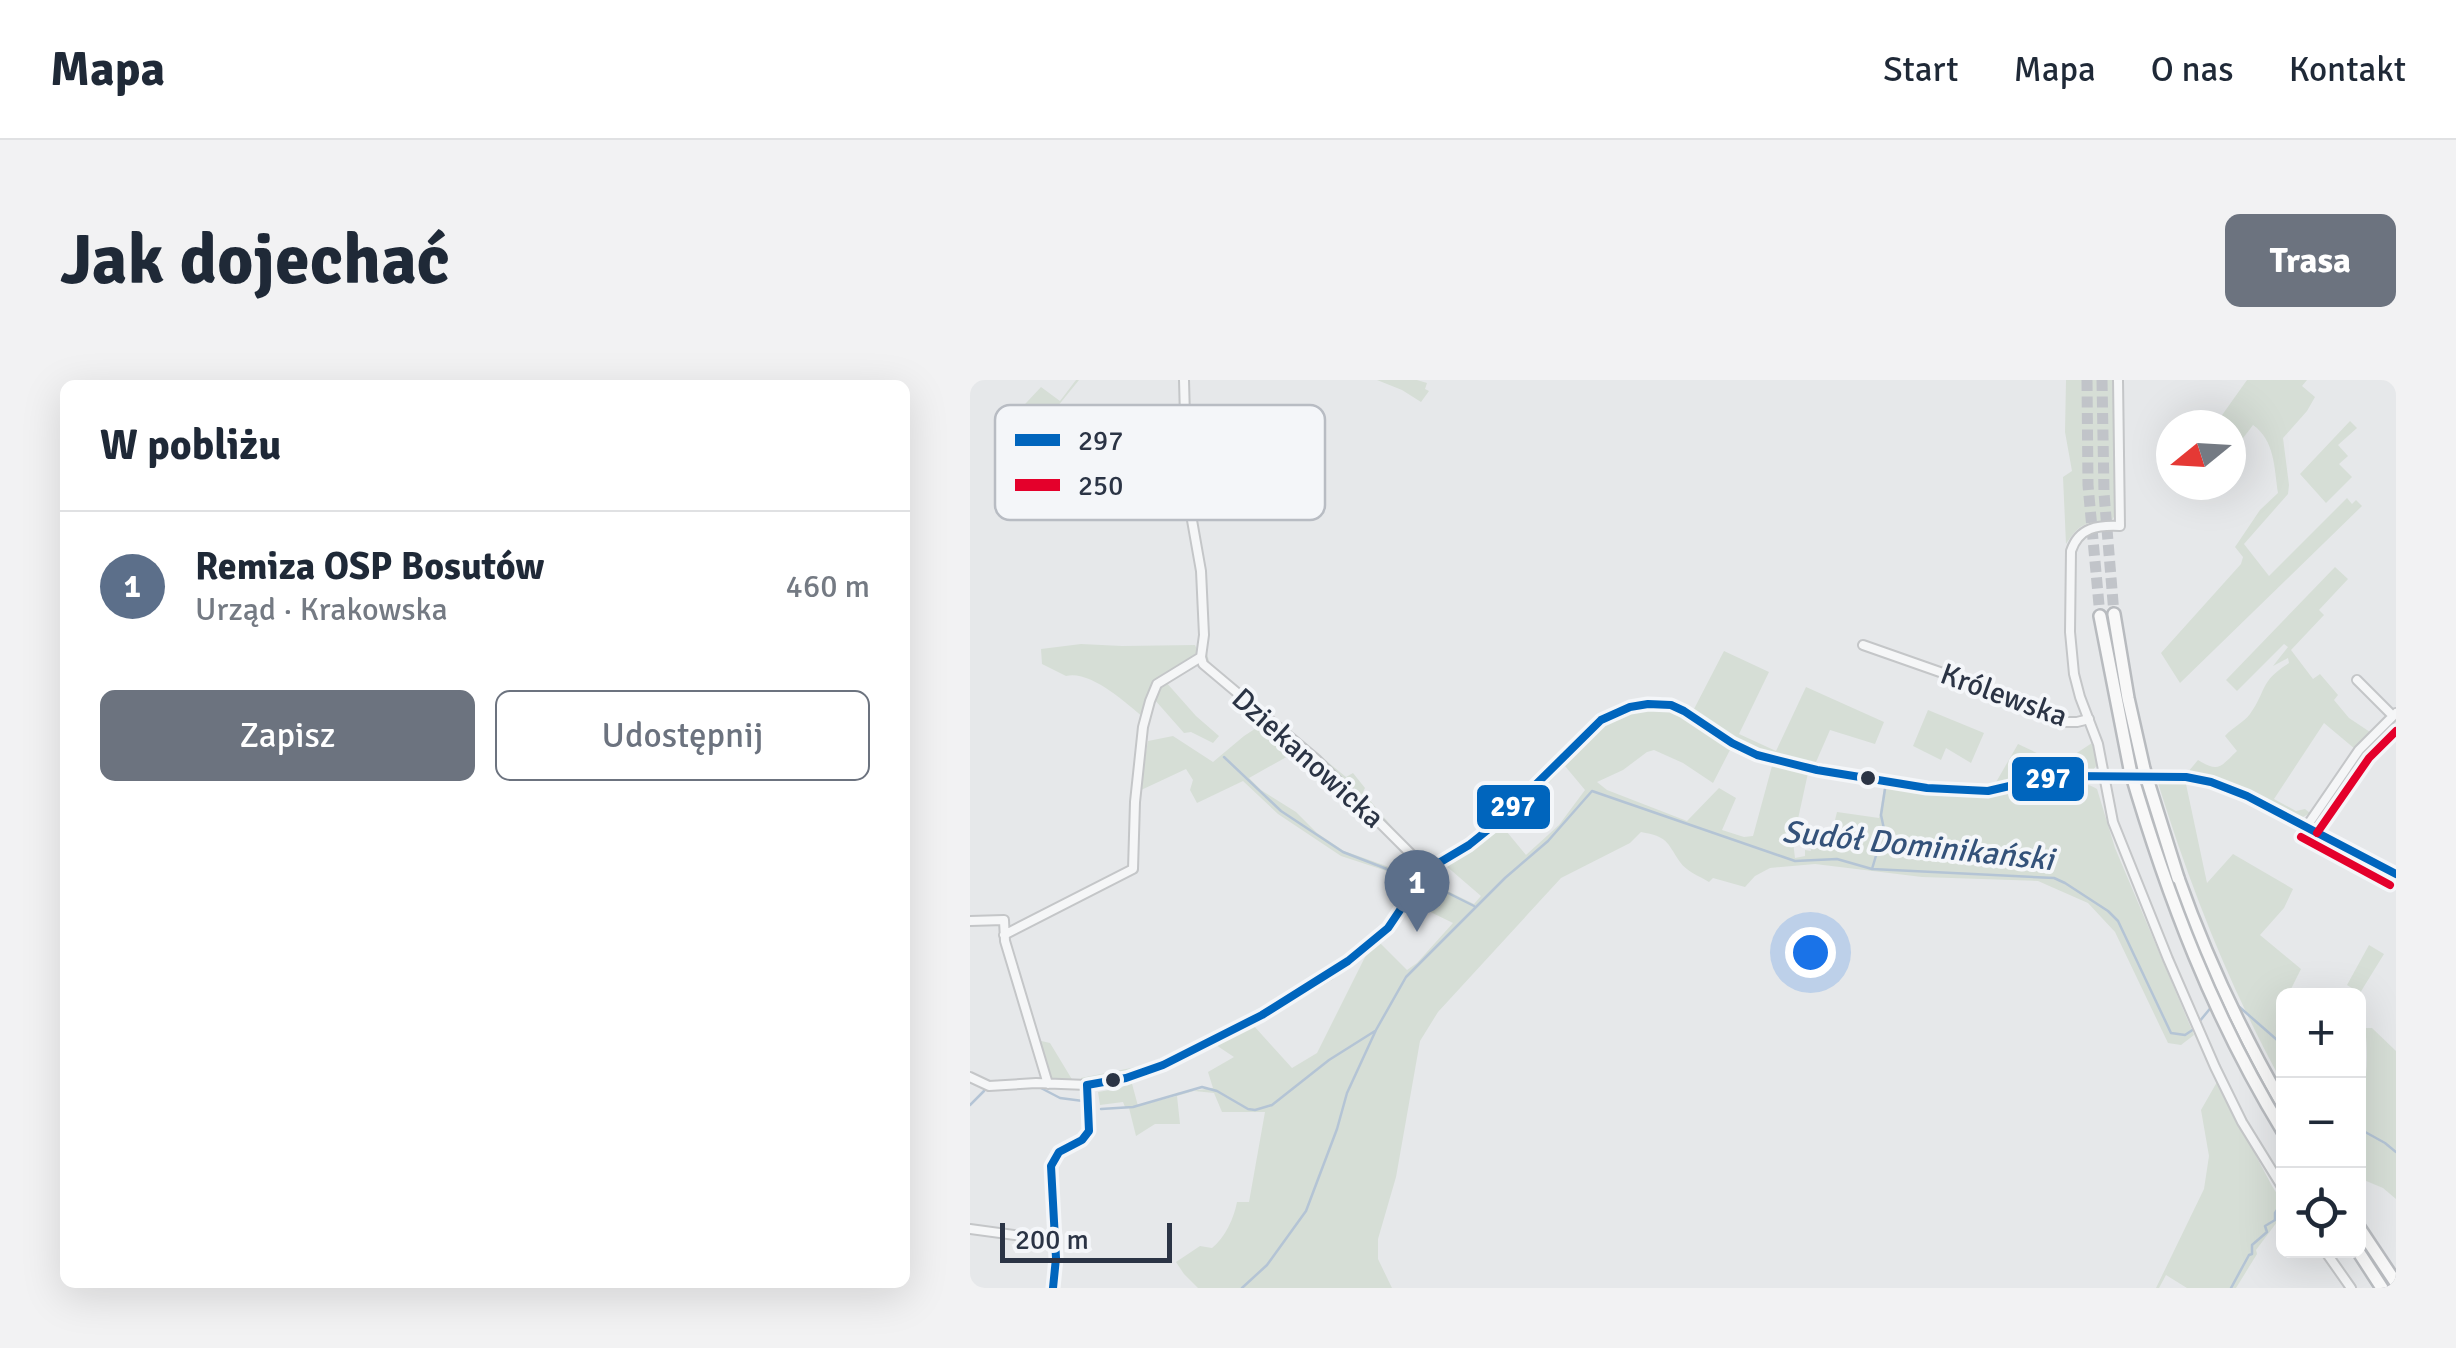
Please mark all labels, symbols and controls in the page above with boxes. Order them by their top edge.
text: Mapa [50,40,165,99]
text: Start [1883,48,1958,91]
text: Mapa [2013,48,2096,91]
text: O nas [2151,48,2234,91]
text: Kontakt [2289,48,2406,91]
button: Trasa [2225,214,2396,307]
text: Jak dojechać [60,217,450,303]
legend [995,405,1325,520]
north arrow [2156,410,2246,500]
text: W pobliżu [100,420,281,471]
text: 297 [1078,424,1123,458]
text: 250 [1078,469,1123,503]
text: Remiza OSP Bosutów [195,543,544,590]
text: 1 [124,567,141,606]
text: 460 m [786,567,870,606]
text: Urząd · Krakowska [195,590,448,629]
street label: Królewska [1935,655,2072,735]
street label: Dziekanowicka [1224,680,1391,836]
button: Zapisz [100,690,475,781]
button: Udostępnij [495,690,870,781]
line badge: 297 [2010,755,2086,803]
text: 297 [2025,762,2071,796]
unlabelled marker [1858,768,1878,788]
line badge: 297 [1475,783,1552,831]
text: 297 [1490,790,1536,824]
water label: Sudół Dominikański [1780,812,2059,879]
pin: 1 [1384,850,1450,932]
your location [1785,927,1836,978]
map controls [2276,988,2366,1258]
button: + [2276,988,2366,1078]
unlabelled marker [1103,1070,1123,1090]
button: − [2276,1078,2366,1168]
button: locate [2276,1168,2366,1258]
scale bar [1000,1218,1172,1263]
text: 200 m [1015,1223,1089,1257]

